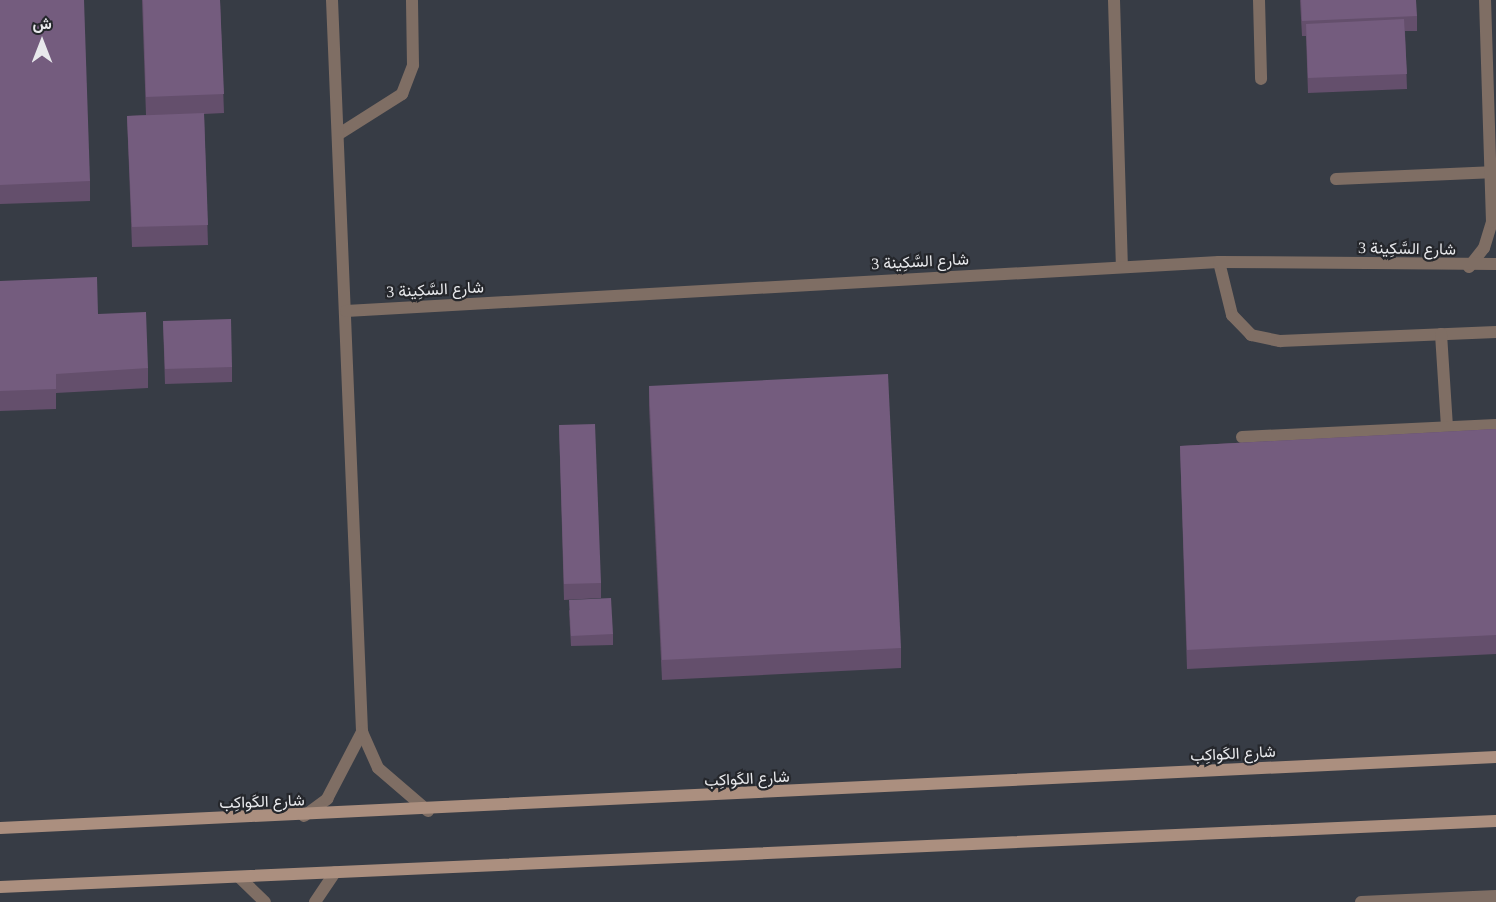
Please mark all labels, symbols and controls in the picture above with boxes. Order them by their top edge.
north arrow [12,12,72,72]
text: ش [32,15,52,32]
street label: شارع السَّكِينة 3 [1358,239,1456,259]
street label: شارع السَّكِينة 3 [871,250,969,274]
street label: شارع السَّكِينة 3 [386,278,484,302]
street label: شارع الكَواكِب [1190,742,1276,766]
street label: شارع الكَواكِب [704,767,790,791]
street label: شارع الكَواكِب [219,791,305,813]

